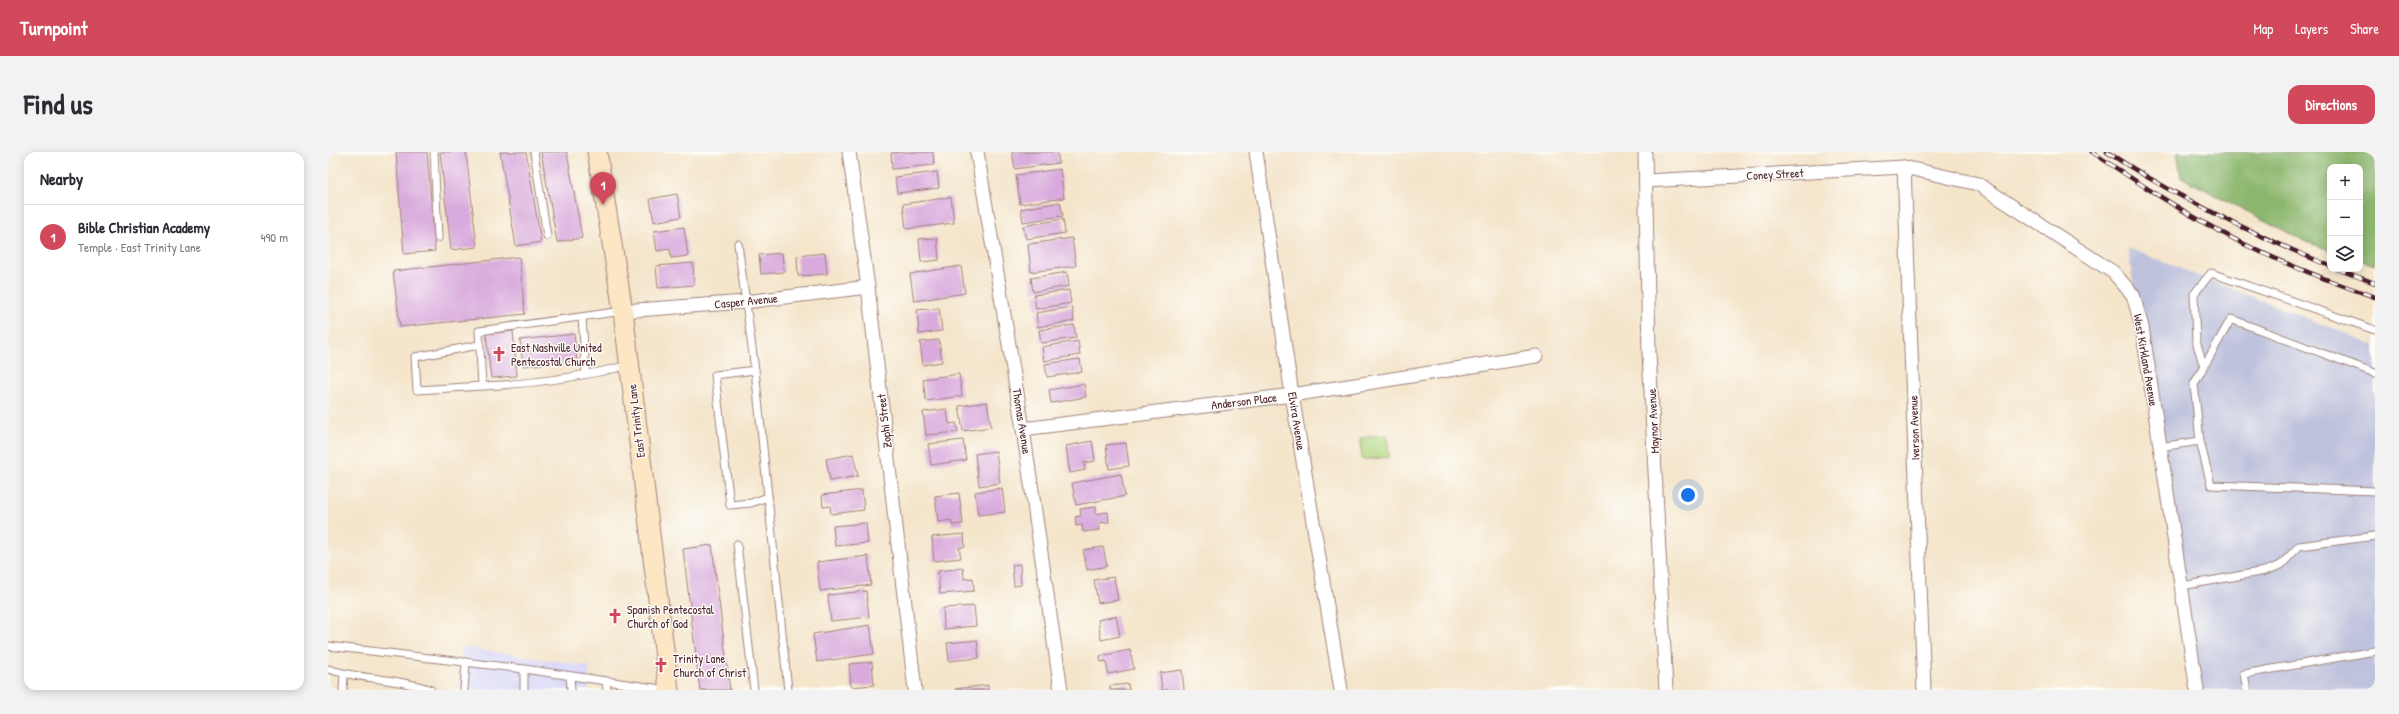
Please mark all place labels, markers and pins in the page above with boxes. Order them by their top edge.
pin: 1 [590,172,616,205]
place label: East Nashville United Pentecostal Church [511,339,602,370]
church icon: East Nashville United Pentecostal Church [490,345,508,363]
place label: Spanish Pentecostal Church of God [627,601,715,632]
church icon: Spanish Pentecostal Church of God [606,607,624,625]
place label: Trinity Lane Church of Christ [673,650,747,681]
church icon: Trinity Lane Church of Christ [652,656,670,674]

